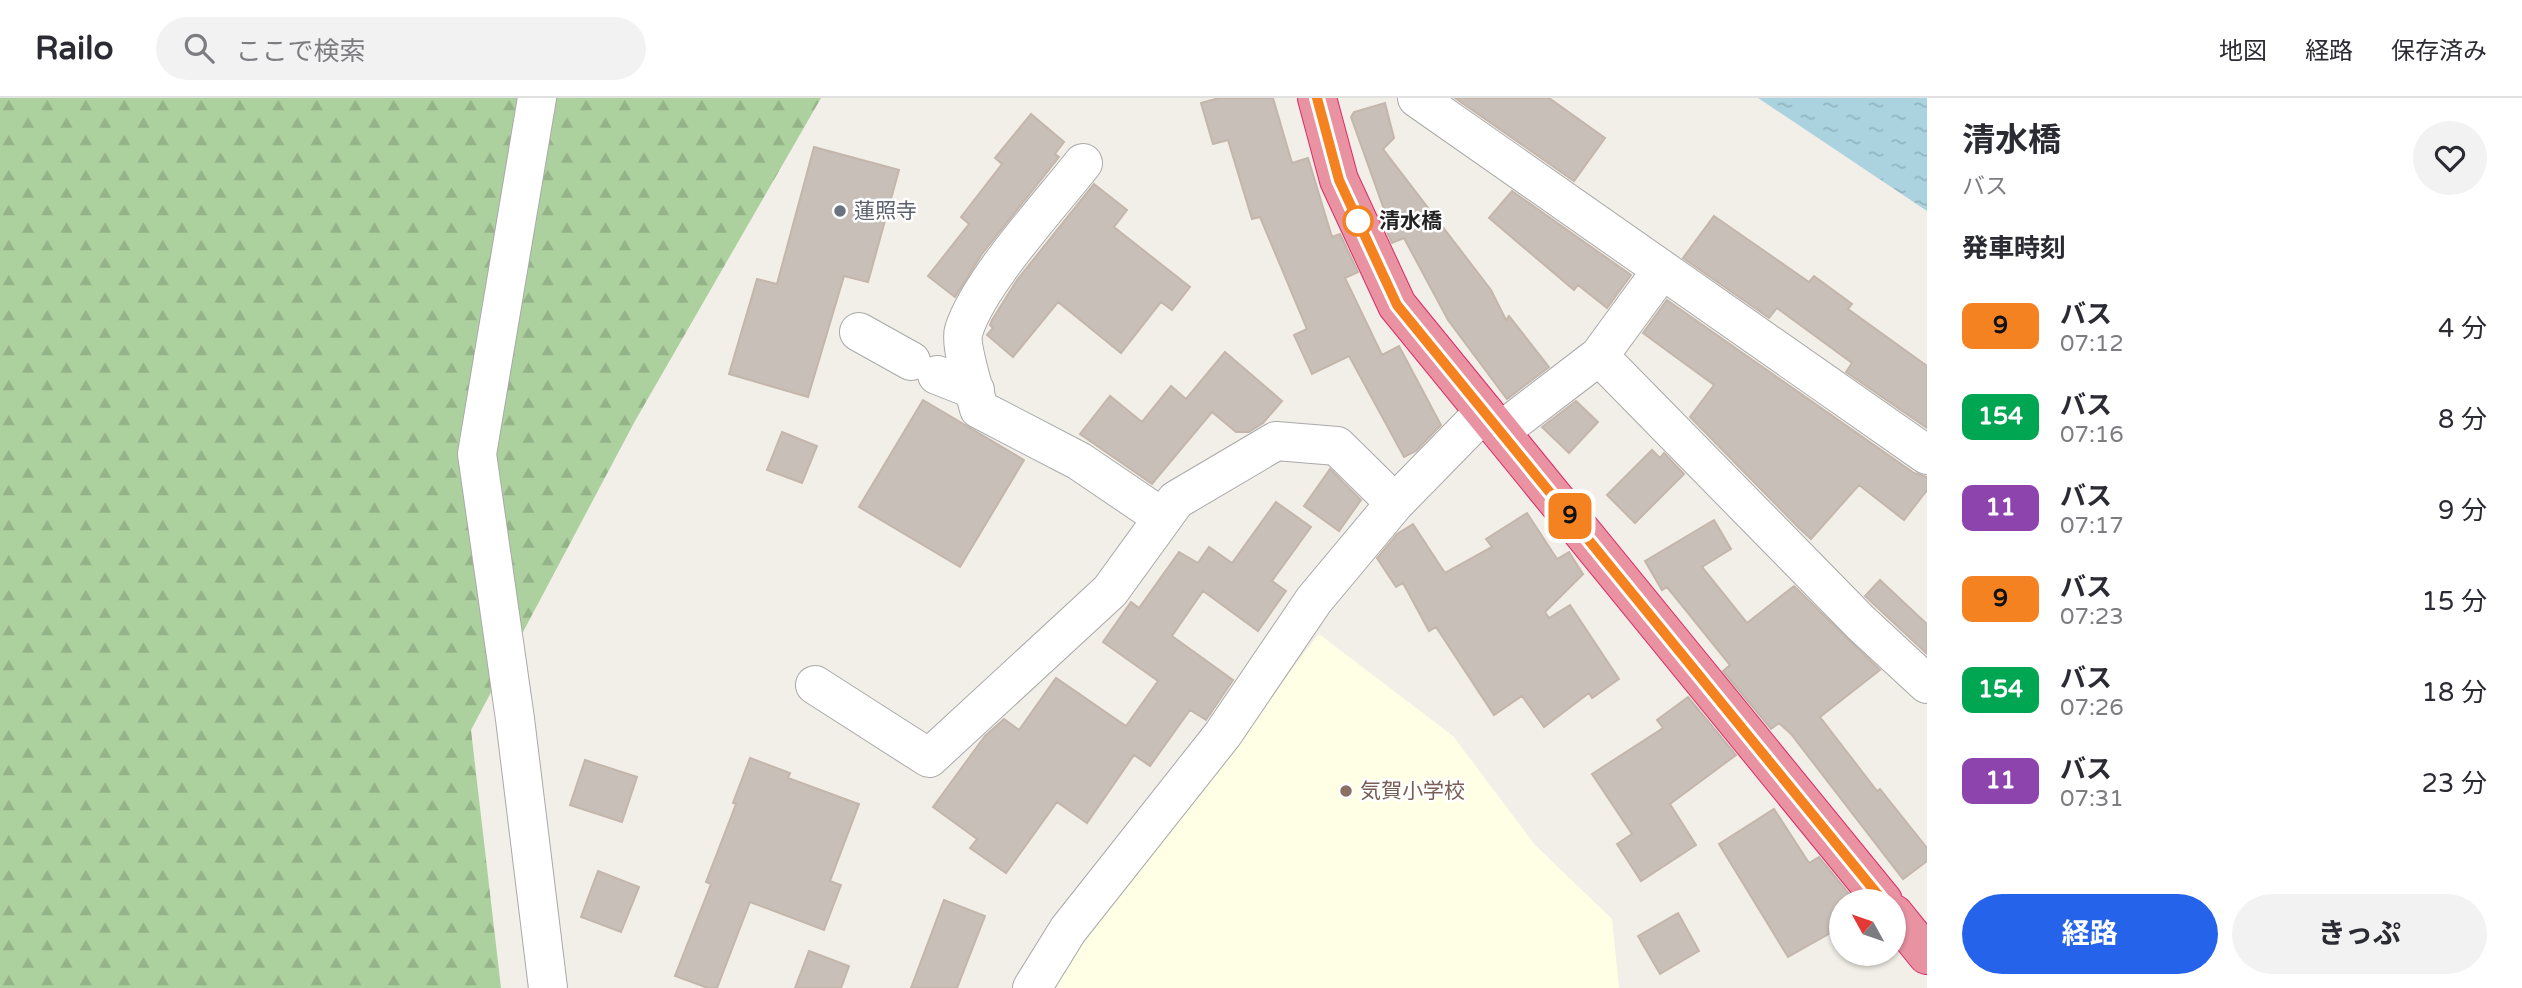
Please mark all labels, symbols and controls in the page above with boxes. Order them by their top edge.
search box [156,17,646,80]
text: Railo [35,29,114,68]
icon: search [180,29,218,67]
text: ここで検索 [236,36,366,67]
text: 地図 [2219,37,2267,66]
text: 経路 [2305,37,2353,66]
text: 保存済み [2391,37,2487,66]
text: 清水橋 [1962,121,2061,160]
button: heart [2413,121,2487,195]
text: バス [1962,173,2008,201]
place label: 蓮照寺 [854,199,917,224]
marker: 蓮照寺 [832,203,848,219]
marker: 清水橋 [1343,206,1373,236]
place label: 清水橋 [1379,209,1442,234]
text: 発車時刻 [1962,233,2066,264]
text: バス [2060,299,2112,330]
text: 9 [1993,311,2008,340]
text: 4 分 [2438,313,2487,344]
text: 07:12 [2060,330,2124,358]
text: バス [2060,390,2112,421]
text: 154 [1978,402,2023,431]
text: 8 分 [2438,404,2487,435]
text: 07:16 [2060,421,2124,449]
text: バス [2060,481,2112,512]
line badge: 9 [1547,493,1593,539]
text: 11 [1985,493,2016,522]
text: 9 分 [2438,495,2487,526]
text: 9 [1562,501,1578,530]
text: 07:17 [2060,512,2124,540]
text: バス [2060,572,2112,603]
text: 9 [1993,584,2008,613]
text: 15 分 [2422,586,2487,617]
text: 07:23 [2060,603,2124,631]
text: バス [2060,663,2112,694]
text: 154 [1978,675,2023,704]
text: 18 分 [2422,677,2487,708]
text: 07:26 [2060,694,2124,722]
text: バス [2060,754,2112,785]
text: 11 [1985,766,2016,795]
text: 23 分 [2422,768,2487,799]
place label: 気賀小学校 [1360,779,1465,804]
marker: 気賀小学校 [1338,783,1354,799]
text: 07:31 [2060,785,2124,813]
north arrow [1829,889,1906,966]
map controls [1829,889,1906,966]
button: 経路 [1962,894,2218,974]
button: きっぷ [2232,894,2487,974]

